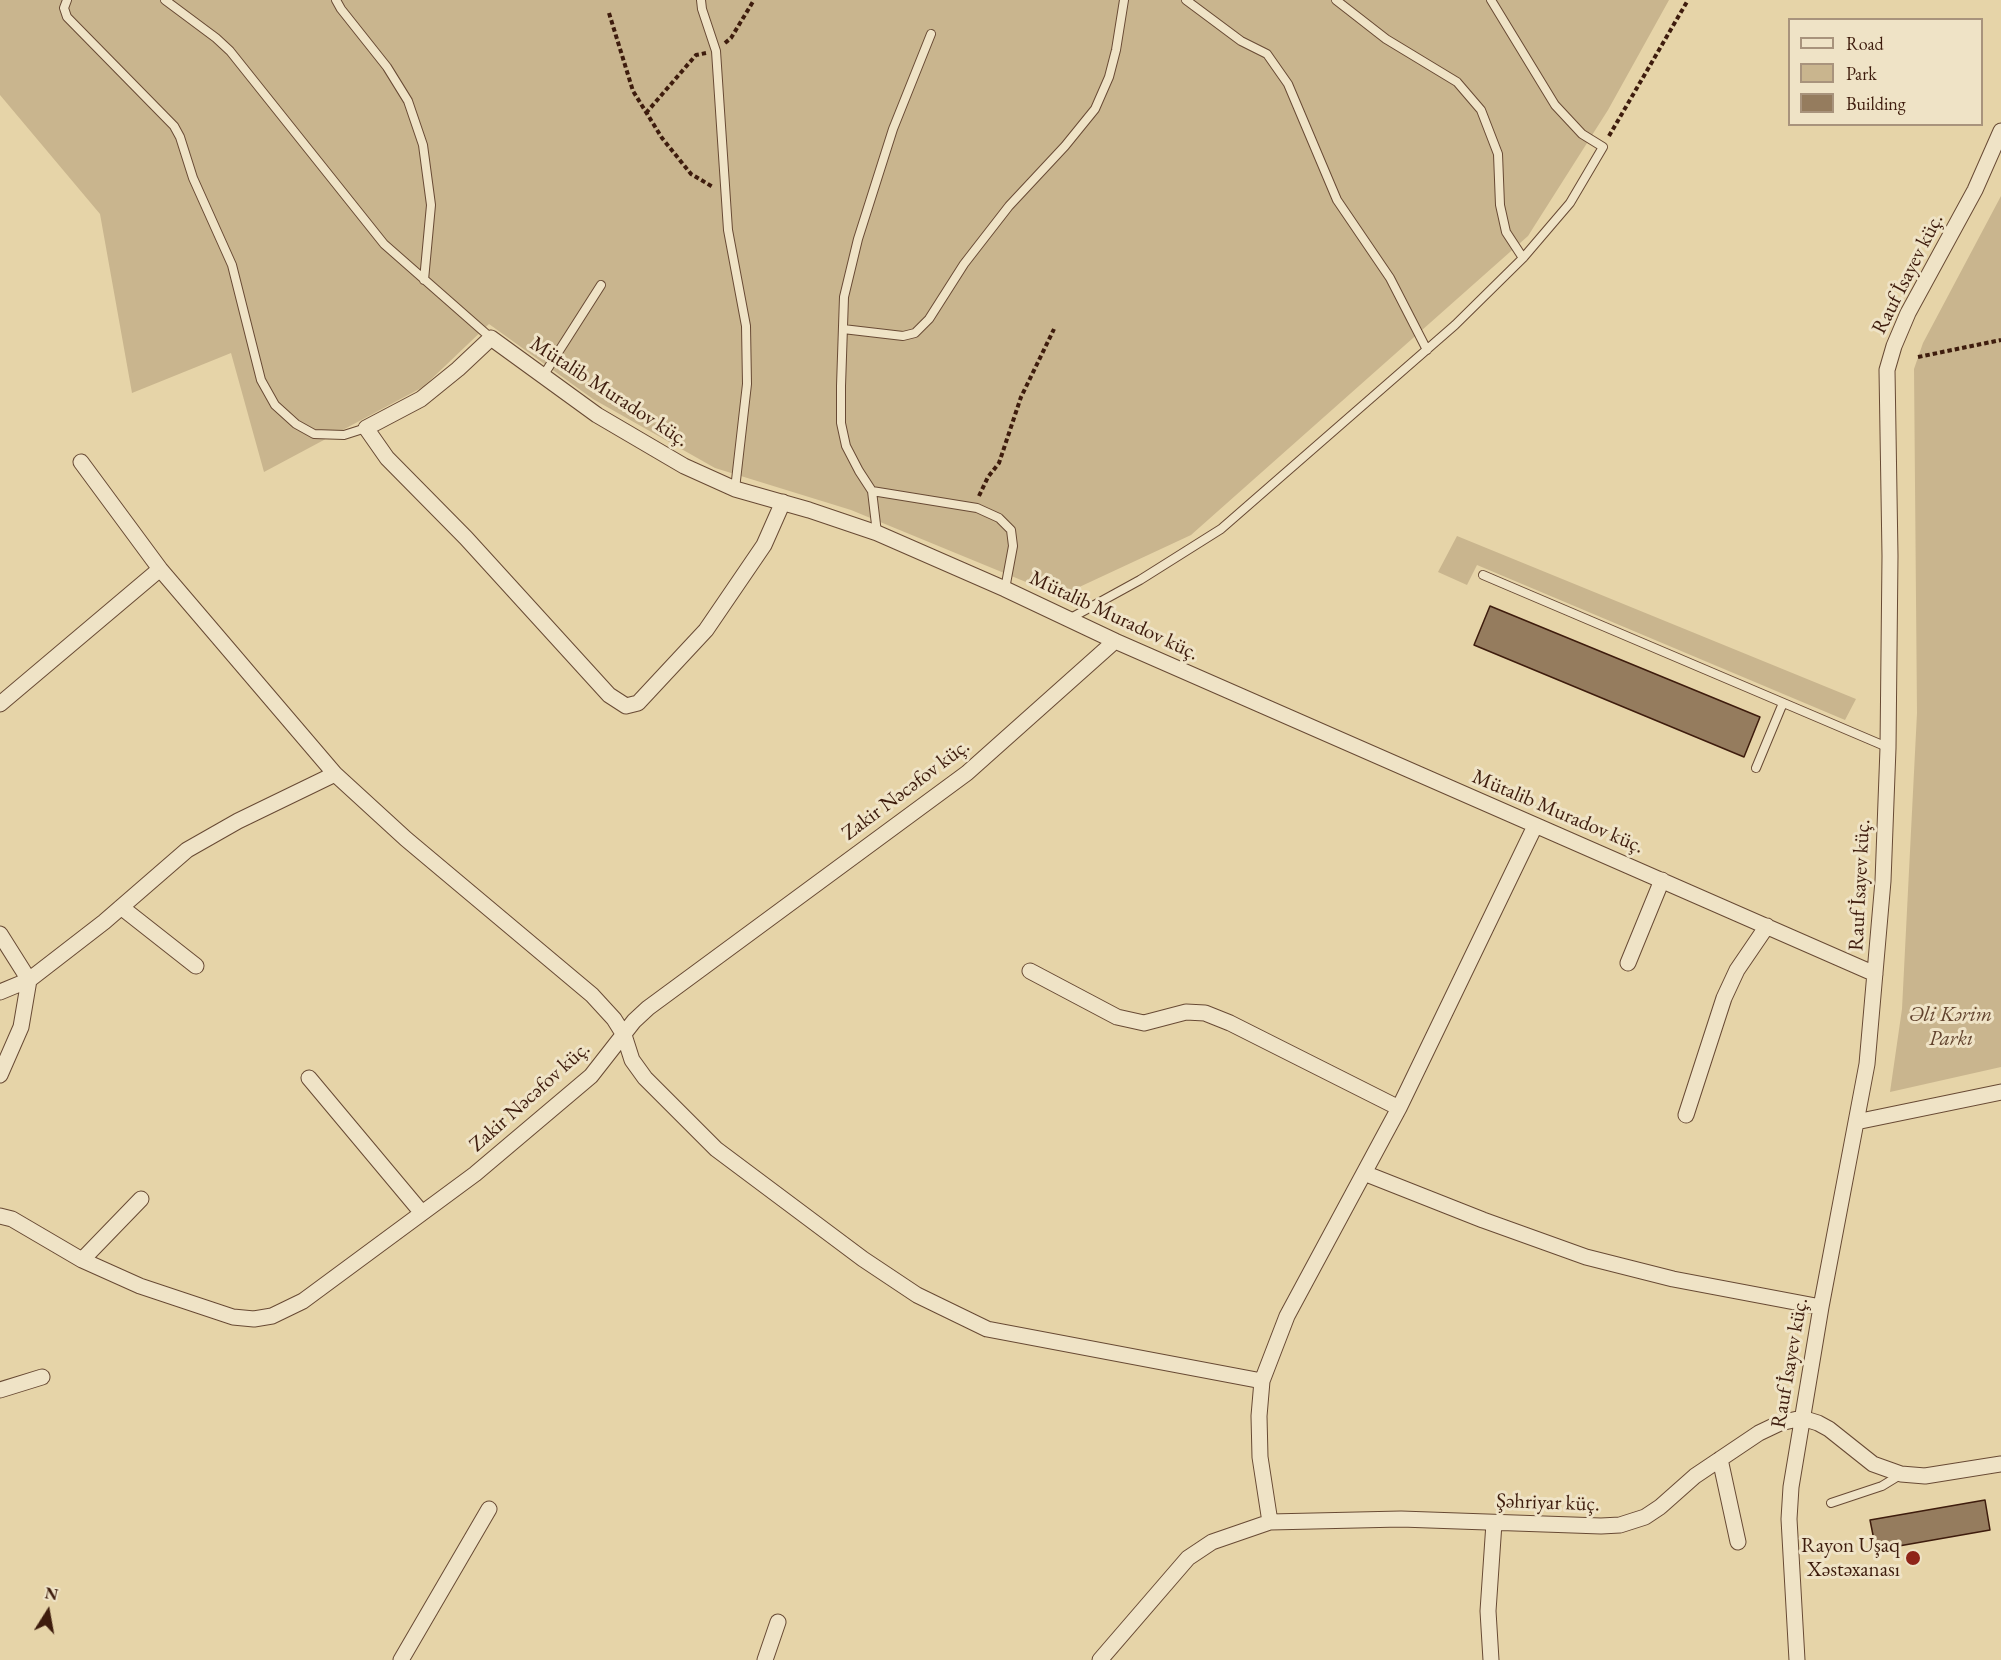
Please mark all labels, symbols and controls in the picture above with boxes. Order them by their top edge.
legend [1788,18,1983,126]
text: Road [1846,32,1884,55]
text: Park [1846,62,1877,85]
text: Building [1846,92,1906,115]
street label: Rauf İsayev küç. [1867,209,1949,339]
street label: Mütalib Muradov küç. [525,331,693,453]
street label: Mütalib Muradov küç. [1025,566,1203,666]
street label: Zakir Nəcəfov küç. [837,734,975,846]
street label: Mütalib Muradov küç. [1468,764,1648,860]
street label: Rauf İsayev küç. [1844,818,1876,952]
park label: Əli Kərim Parkı [1910,1002,1992,1052]
street label: Zakir Nəcəfov küç. [465,1036,595,1158]
street label: Rauf İsayev küç. [1766,1296,1814,1430]
street label: Şəhriyar küç. [1496,1489,1600,1517]
place label: Rayon Uşaq Xəstəxanası [1801,1533,1900,1583]
marker: Rayon Uşaq Xəstəxanası [1904,1549,1922,1567]
north arrow [18,1582,78,1642]
text: N [43,1582,60,1605]

